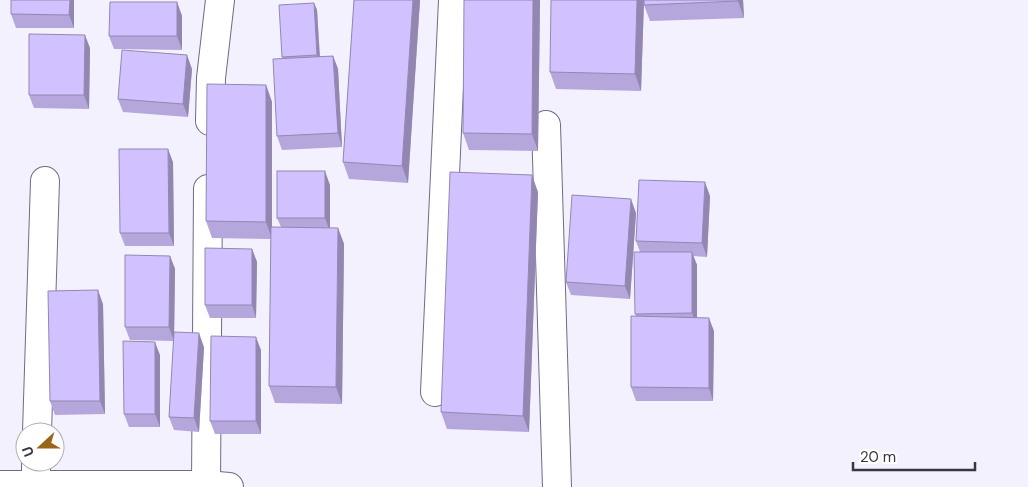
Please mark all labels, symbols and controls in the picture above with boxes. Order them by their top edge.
north arrow [15,422,65,472]
scale bar [853,440,976,472]
text: U [18,444,38,459]
text: 20 m [860,447,896,467]

